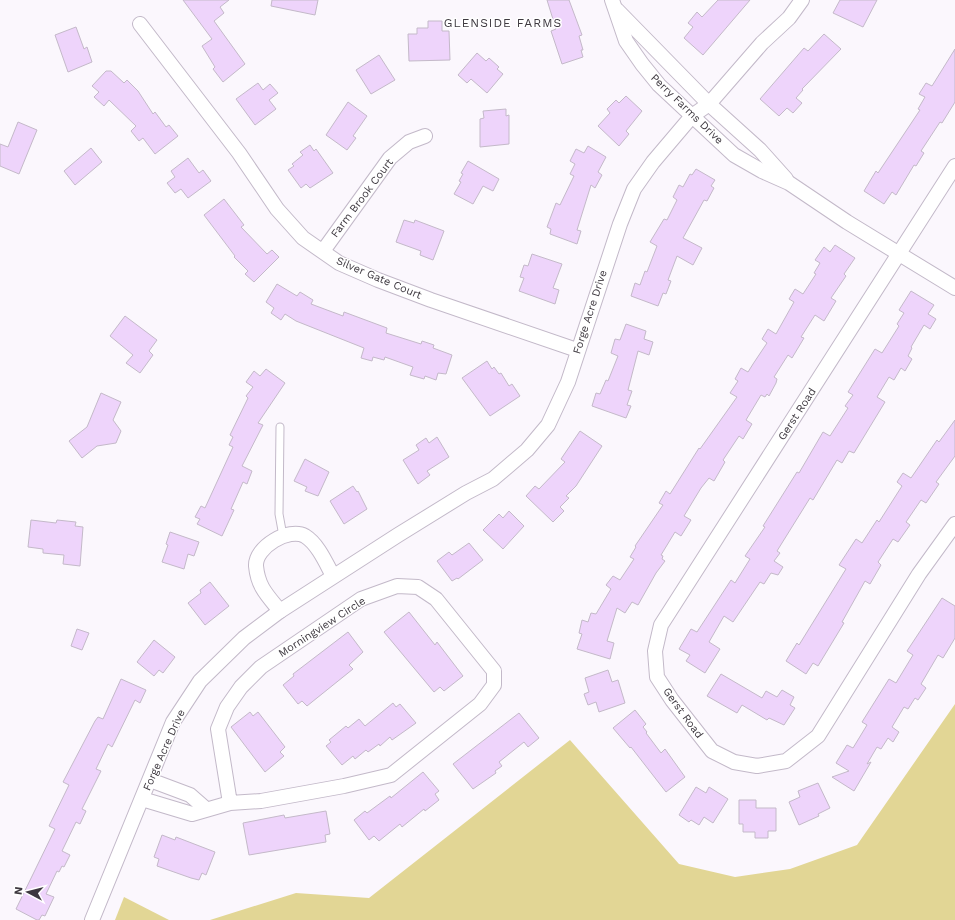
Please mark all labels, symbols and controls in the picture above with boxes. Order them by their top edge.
district label: GLENSIDE FARMS [444,16,562,30]
street label: Perry Farms Drive [648,71,726,147]
street label: Farm Brook Court [328,156,396,240]
street label: Silver Gate Court [334,254,424,302]
street label: Forge Acre Drive [570,268,610,356]
street label: Gerst Road [775,385,819,443]
street label: Morningview Circle [276,594,368,660]
street label: Gerst Road [660,685,706,741]
street label: Forge Acre Drive [140,707,188,793]
north arrow [8,872,48,912]
text: N [12,886,26,896]

